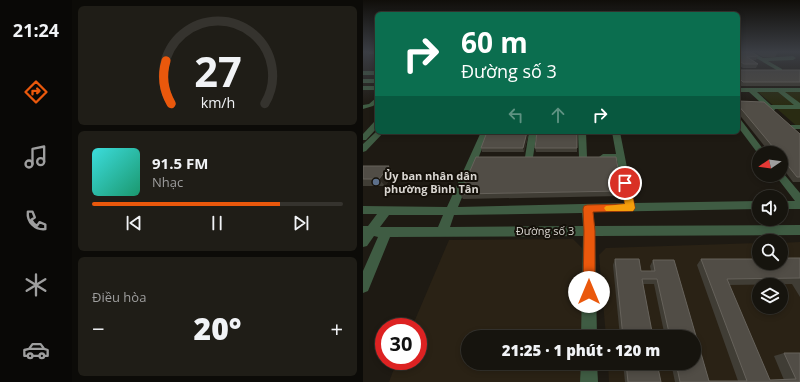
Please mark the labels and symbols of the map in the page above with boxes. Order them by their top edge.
north arrow [752,146,788,182]
pin [608,166,642,200]
place label: Ủy ban nhân dân phường Bình Tân [384,168,479,196]
marker: Ủy ban nhân dân phường Bình Tân [371,177,381,187]
street label: Đường số 3 [516,223,574,238]
position arrow [568,271,610,313]
speed limit sign: 30 [375,318,427,370]

